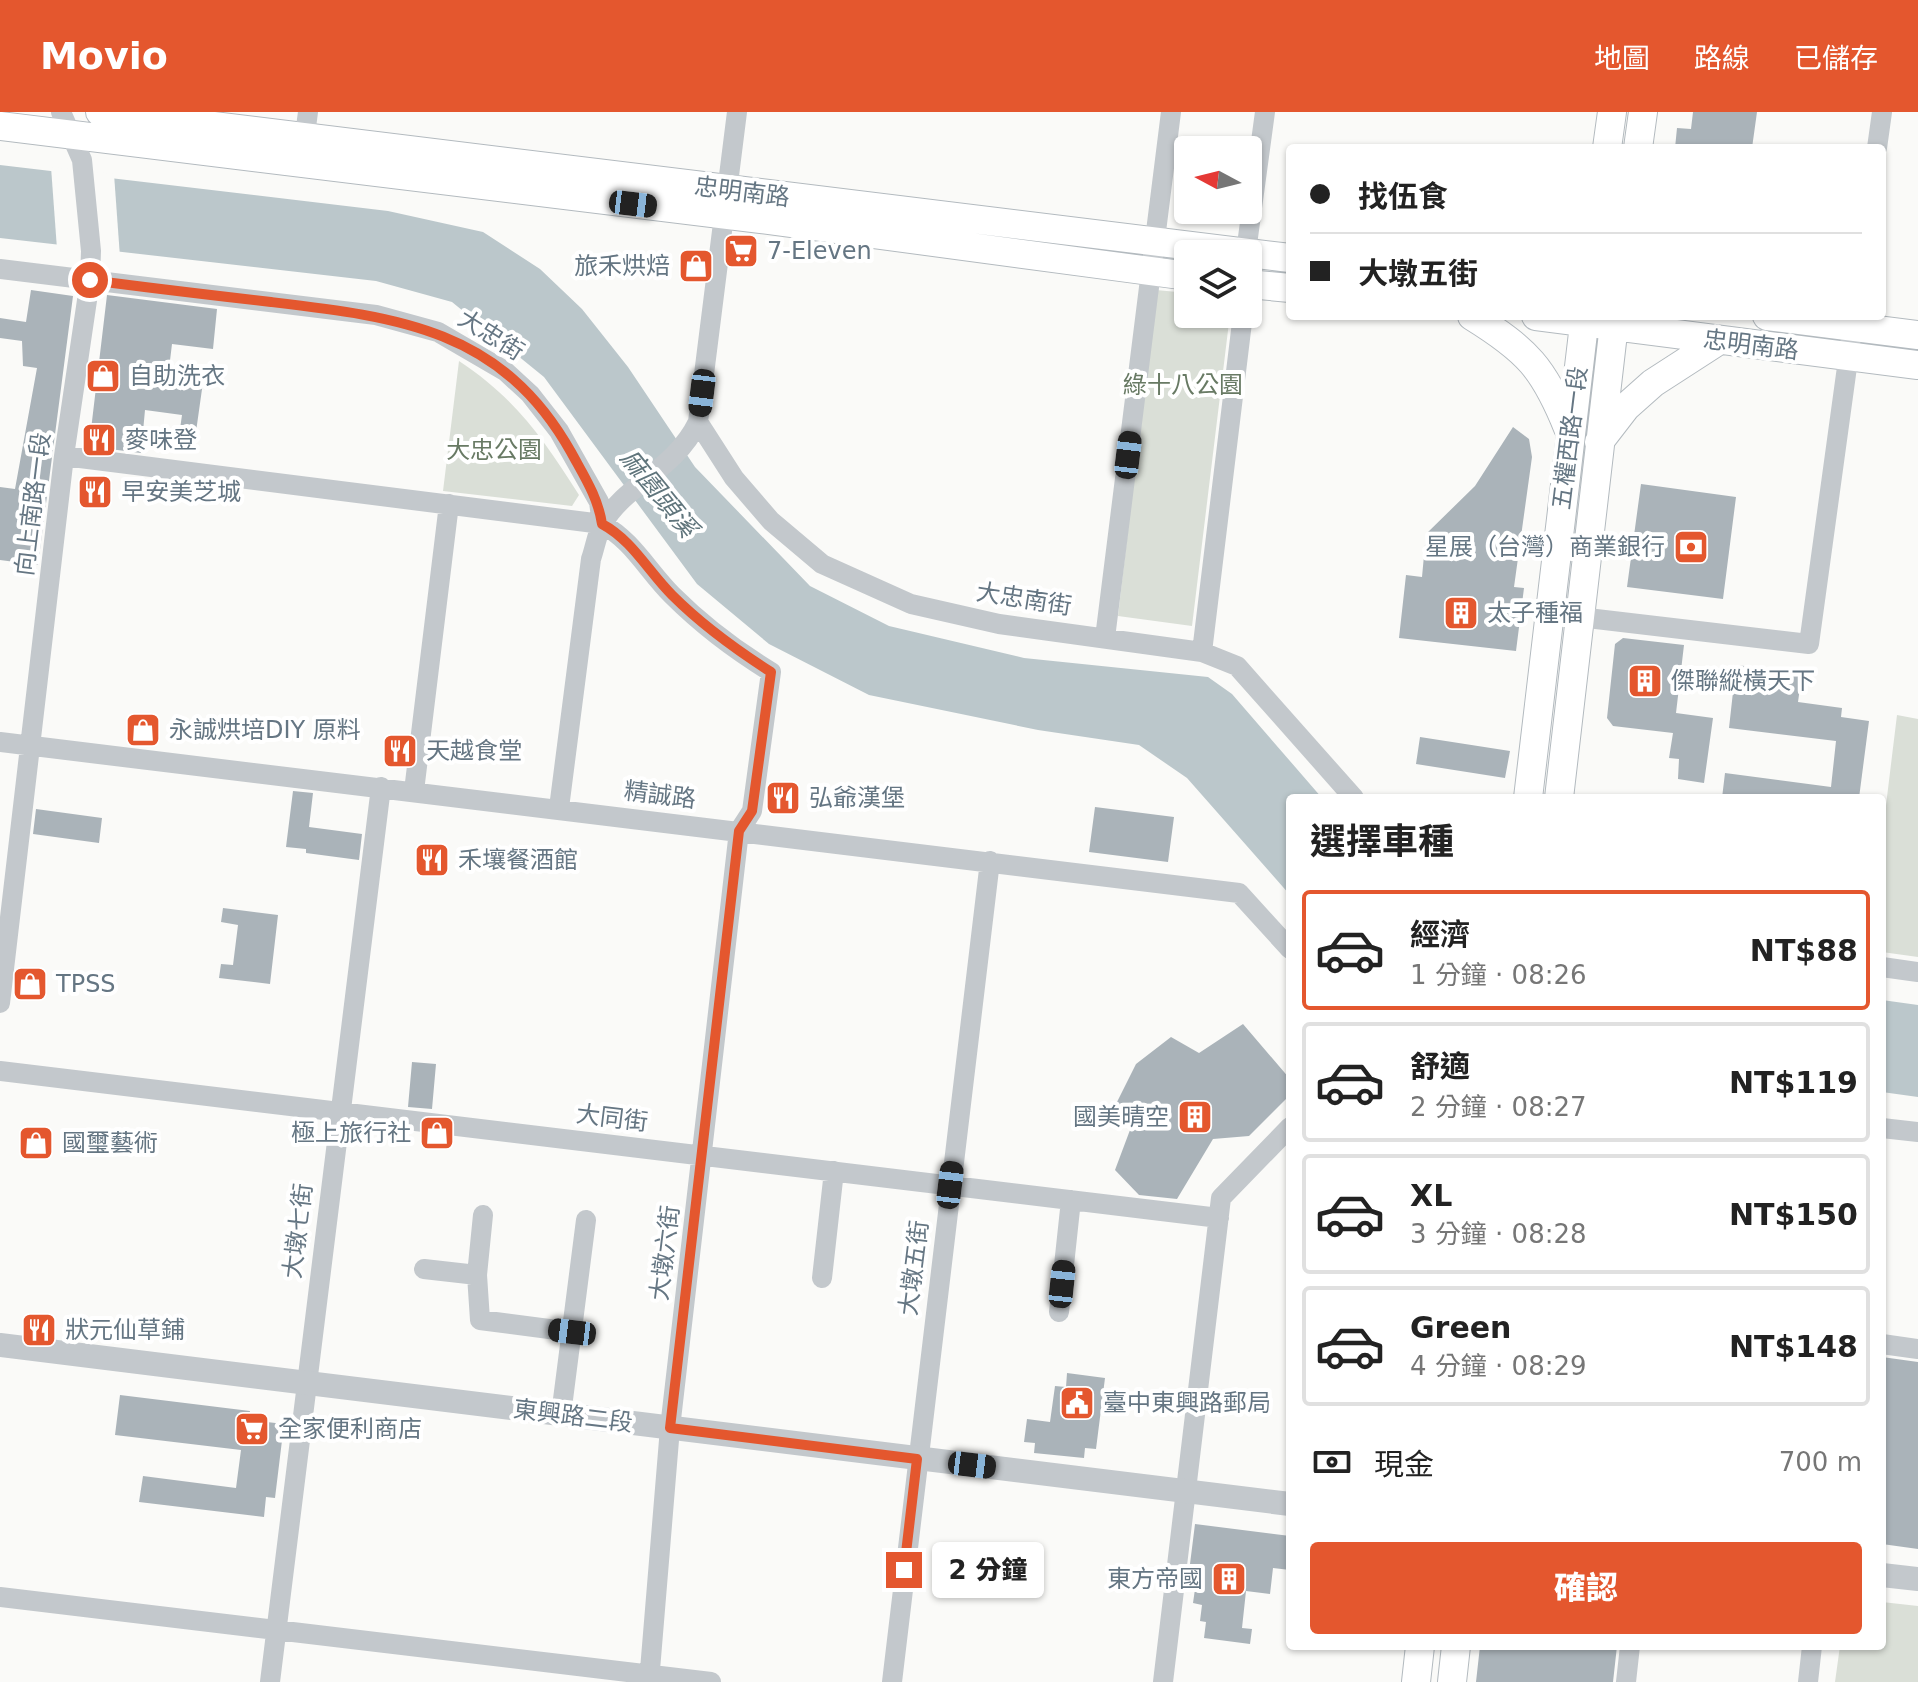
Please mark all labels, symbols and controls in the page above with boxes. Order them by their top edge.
text: Movio [40,34,168,78]
text: 地圖 [1594,42,1650,75]
text: 路線 [1694,42,1750,75]
text: 已儲存 [1794,42,1878,75]
north arrow [1174,136,1262,224]
map controls [1174,136,1262,328]
street label: 忠明南路 [693,172,791,212]
text: 找伍食 [1358,179,1448,214]
car [608,189,658,219]
supermarket icon: 7-Eleven [722,232,760,270]
place label: 7-Eleven [767,237,872,265]
button: layers [1174,240,1262,328]
shop icon: 旅禾烘焙 [677,247,715,285]
place label: 旅禾烘焙 [574,252,670,280]
text: 大墩五街 [1358,256,1478,291]
route start [72,262,108,298]
street label: 大忠街 [453,304,529,366]
street label: 忠明南路 [1702,325,1800,365]
shop icon: 自助洗衣 [84,357,122,395]
place label: 自助洗衣 [129,362,225,390]
street label: 五權西路一段 [1547,365,1593,511]
car [687,368,717,418]
park label: 綠十八公園 [1123,371,1243,399]
restaurant icon: 麥味登 [80,421,118,459]
place label: 麥味登 [125,426,197,454]
car [1113,430,1143,480]
street label: 向上南路一段 [10,431,56,577]
park label: 大忠公園 [446,436,542,464]
water label: 麻園頭溪 [615,443,706,546]
restaurant icon: 早安美芝城 [76,473,114,511]
place label: 早安美芝城 [121,478,241,506]
bank icon: 星展（台灣）商業銀行 [1672,528,1710,566]
place label: 星展（台灣）商業銀行 [1425,533,1665,561]
street label: 大忠南街 [974,578,1074,620]
building icon: 太子種福 [1442,594,1480,632]
place label: 太子種福 [1487,599,1583,627]
building icon: 傑聯縱橫天下 [1626,662,1664,700]
place label: 傑聯縱橫天下 [1671,667,1815,695]
shop icon: 永誠烘培DIY 原料 [124,711,162,749]
place label: 永誠烘培DIY 原料 [169,716,361,744]
restaurant icon: 天越食堂 [381,732,419,770]
place label: 天越食堂 [426,737,522,765]
street label: 精誠路 [623,777,697,813]
restaurant icon: 弘爺漢堡 [764,779,802,817]
place label: 弘爺漢堡 [809,784,905,812]
text: 選擇車種 [1310,821,1454,862]
restaurant icon: 禾壤餐酒館 [413,841,451,879]
place label: 禾壤餐酒館 [458,846,578,874]
icon: car [1314,914,1386,986]
text: 經濟 [1410,917,1470,952]
text: NT$88 [1750,933,1858,968]
text: 1 分鐘 · 08:26 [1410,960,1587,990]
shop icon: TPSS [11,965,49,1003]
place label: TPSS [55,970,116,998]
icon: car [1314,1046,1386,1118]
text: 舒適 [1410,1049,1470,1084]
text: NT$119 [1729,1065,1858,1100]
text: 2 分鐘 · 08:27 [1410,1092,1587,1122]
building icon: 國美晴空 [1176,1098,1214,1136]
street label: 大同街 [575,1100,649,1136]
place label: 國美晴空 [1073,1103,1169,1131]
shop icon: 極上旅行社 [418,1114,456,1152]
place label: 極上旅行社 [291,1119,411,1147]
shop icon: 國璽藝術 [17,1124,55,1162]
place label: 國璽藝術 [62,1129,158,1157]
car [935,1160,965,1210]
icon: car [1314,1178,1386,1250]
text: XL [1410,1178,1452,1213]
street label: 大墩七街 [278,1182,318,1280]
text: NT$150 [1729,1197,1858,1232]
street label: 大墩六街 [645,1204,685,1302]
street label: 大墩五街 [894,1219,934,1317]
text: 3 分鐘 · 08:28 [1410,1219,1587,1249]
car [1048,1259,1076,1309]
icon: car [1314,1310,1386,1382]
text: Green [1410,1310,1511,1345]
restaurant icon: 狀元仙草鋪 [20,1311,58,1349]
place label: 狀元仙草鋪 [65,1316,185,1344]
car [547,1317,597,1347]
text: NT$148 [1729,1329,1858,1364]
text: 4 分鐘 · 08:29 [1410,1351,1587,1381]
public building icon: 臺中東興路郵局 [1058,1384,1096,1422]
place label: 臺中東興路郵局 [1103,1389,1271,1417]
street label: 東興路二段 [512,1395,634,1437]
supermarket icon: 全家便利商店 [233,1410,271,1448]
place label: 全家便利商店 [278,1415,422,1443]
icon: cash [1310,1440,1354,1484]
text: 現金 [1374,1447,1434,1482]
text: 700 m [1779,1447,1862,1477]
car [947,1450,997,1480]
callout: 2 分鐘 [932,1542,1044,1598]
button: 確認 [1310,1542,1862,1634]
route end [886,1552,922,1588]
text: 2 分鐘 [948,1555,1028,1585]
building icon: 東方帝國 [1210,1560,1248,1598]
place label: 東方帝國 [1107,1565,1203,1593]

